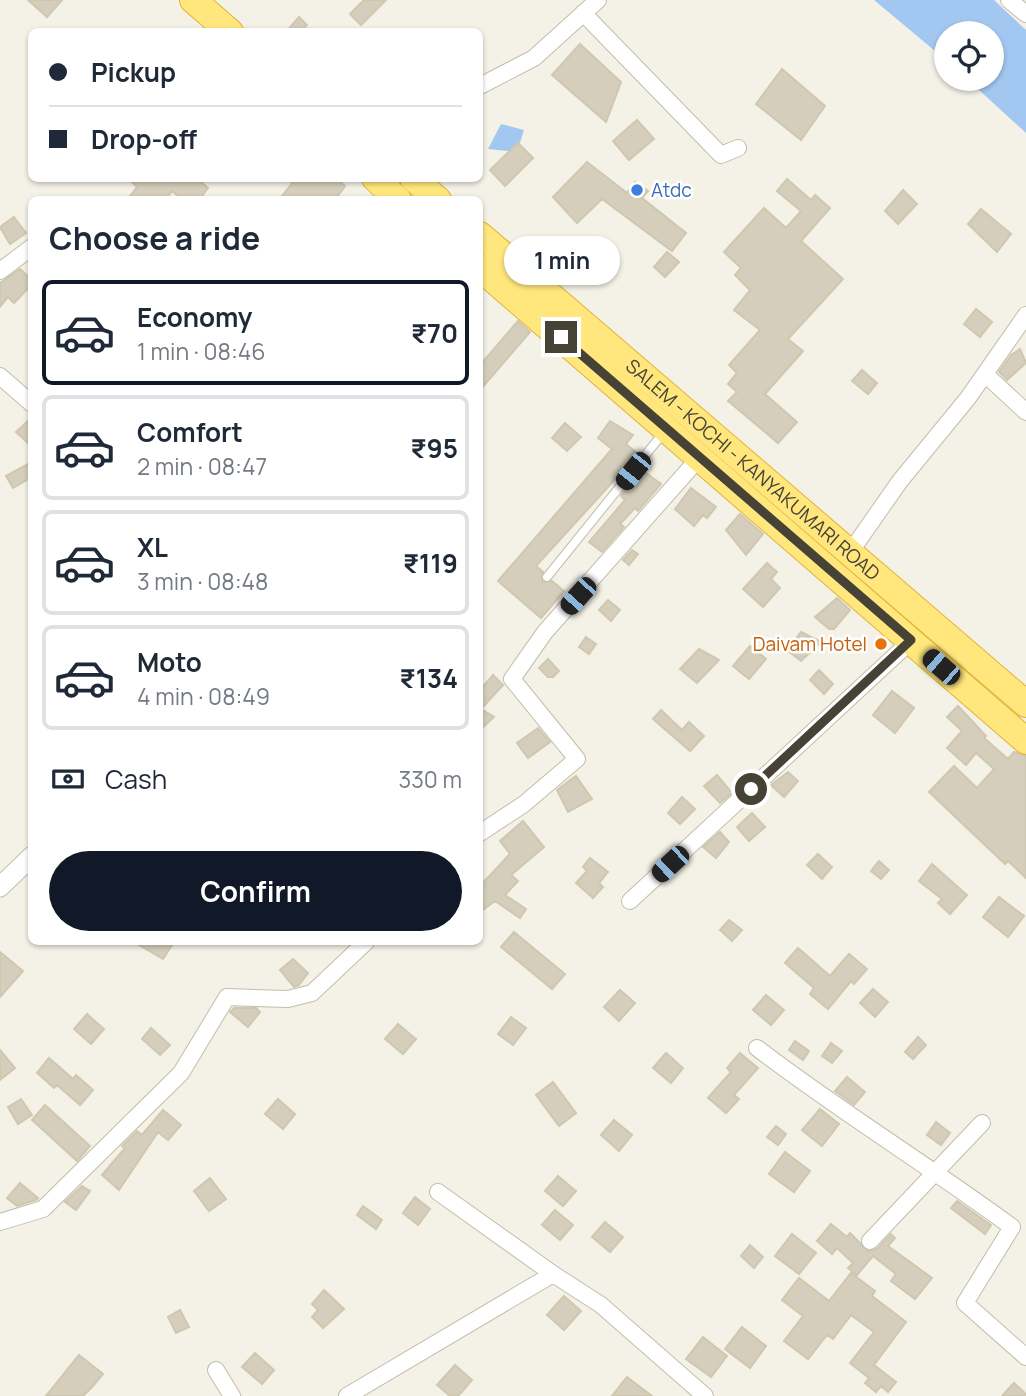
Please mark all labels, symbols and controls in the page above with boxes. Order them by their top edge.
map controls [934,21,1004,91]
button: locate [934,21,1004,91]
text: Pickup [91,54,176,90]
text: Drop-off [91,121,197,157]
place label: Atdc [651,177,692,203]
marker: Atdc [629,182,645,198]
text: Choose a ride [49,216,260,260]
callout: 1 min [503,236,619,284]
text: 1 min [534,244,590,276]
text: Economy [137,299,252,335]
icon: car [53,301,116,364]
text: ₹70 [411,315,458,351]
route end [545,321,577,353]
text: 1 min · 08:46 [137,335,266,367]
street label: SALEM - KOCHI - KANYAKUMARI ROAD [620,353,886,586]
text: Comfort [137,414,243,450]
icon: car [53,416,116,479]
text: ₹95 [411,430,458,466]
car [612,448,655,494]
text: 2 min · 08:47 [137,450,267,482]
text: XL [137,529,168,565]
icon: car [53,531,116,594]
text: ₹119 [403,545,458,581]
text: 3 min · 08:48 [137,565,268,597]
car [557,573,600,619]
place label: Daivam Hotel [753,631,867,657]
marker: Daivam Hotel [873,636,889,652]
text: Moto [137,644,202,680]
car [919,645,964,689]
icon: car [53,646,116,709]
text: ₹134 [400,660,458,696]
text: 4 min · 08:49 [137,680,270,712]
icon: cash [49,760,87,798]
text: Cash [105,761,167,797]
text: 330 m [398,763,462,795]
route start [735,773,767,805]
car [648,842,693,886]
button: Confirm [49,851,462,931]

